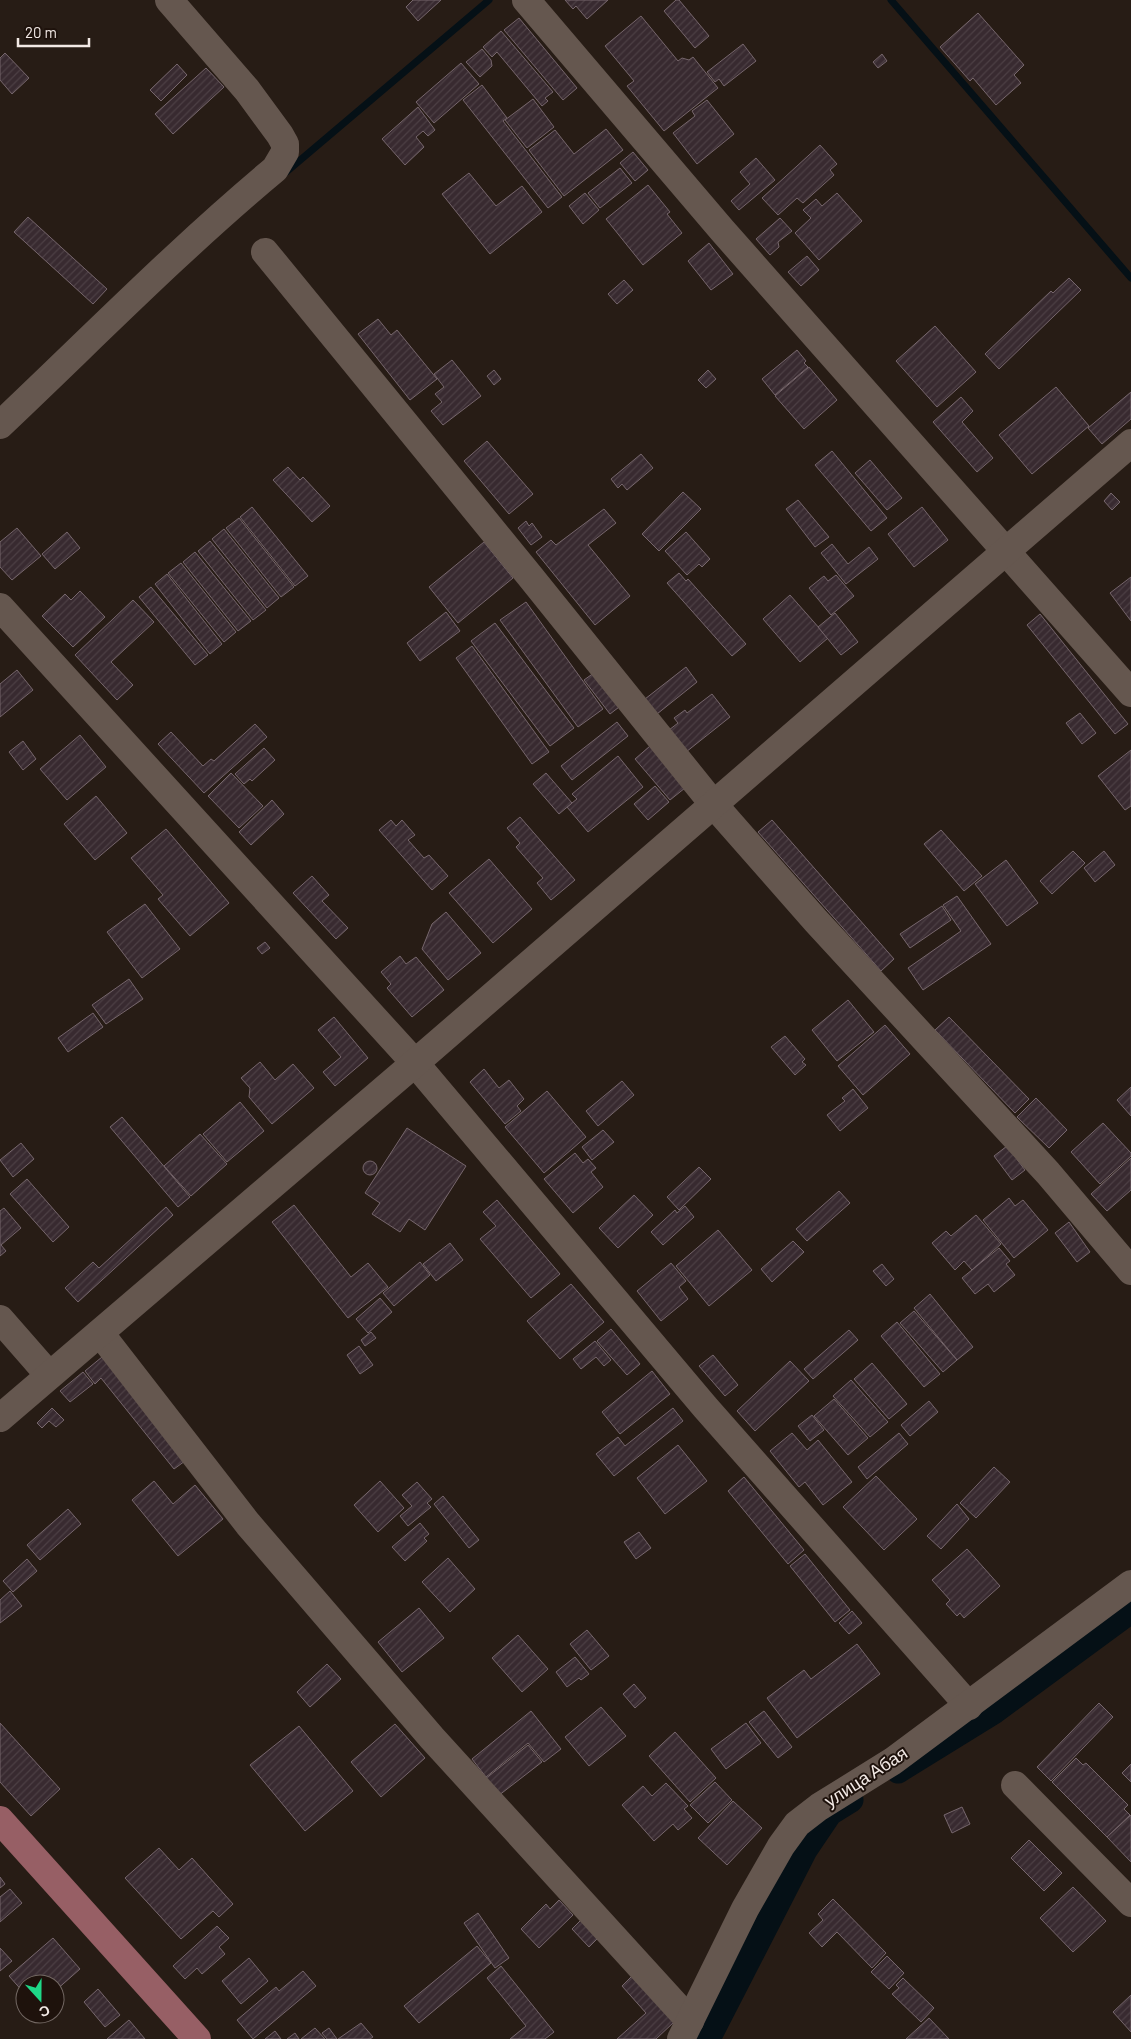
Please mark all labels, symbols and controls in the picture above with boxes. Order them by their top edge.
scale bar [18,15,89,47]
text: 20 m [25,23,57,41]
street label: улица Абая [820,1741,911,1811]
north arrow [15,1974,65,2024]
text: С [37,2002,53,2021]

